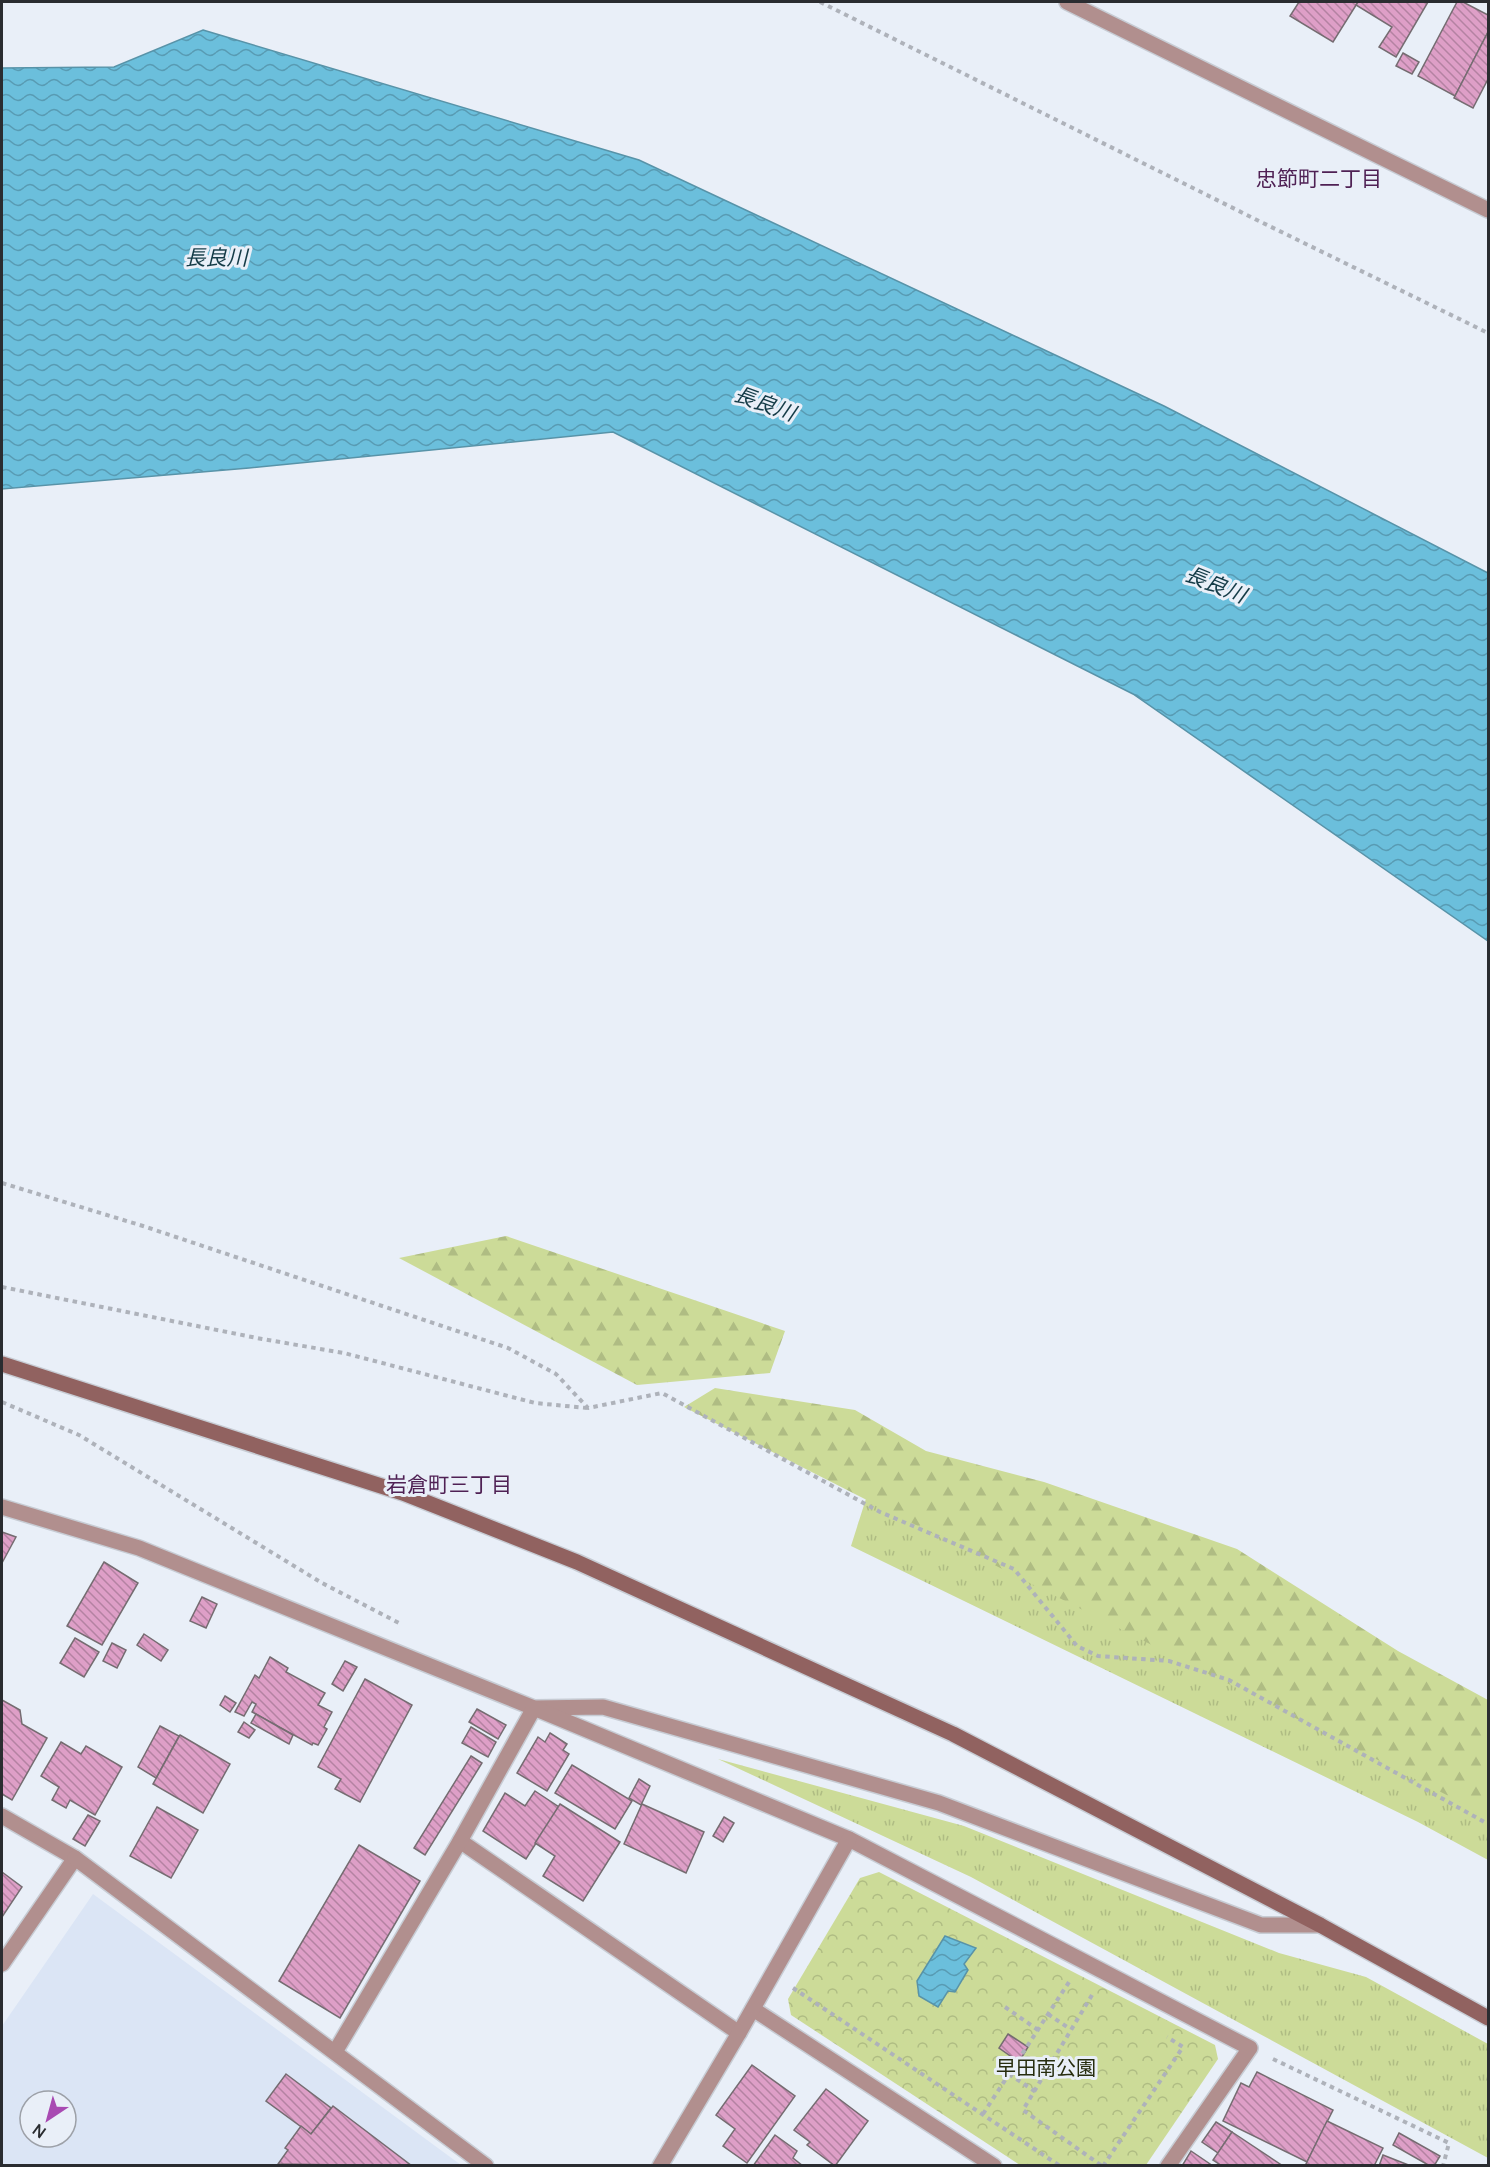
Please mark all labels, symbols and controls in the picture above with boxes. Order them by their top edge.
district label: 忠節町二丁目 [1256,164,1382,192]
water label: 長良川 [185,243,249,271]
water label: 長良川 [731,379,801,428]
water label: 長良川 [1182,559,1252,610]
district label: 岩倉町三丁目 [386,1470,512,1498]
park label: 早田南公園 [996,2054,1096,2081]
north arrow [18,2089,78,2149]
text: N [28,2119,50,2143]

